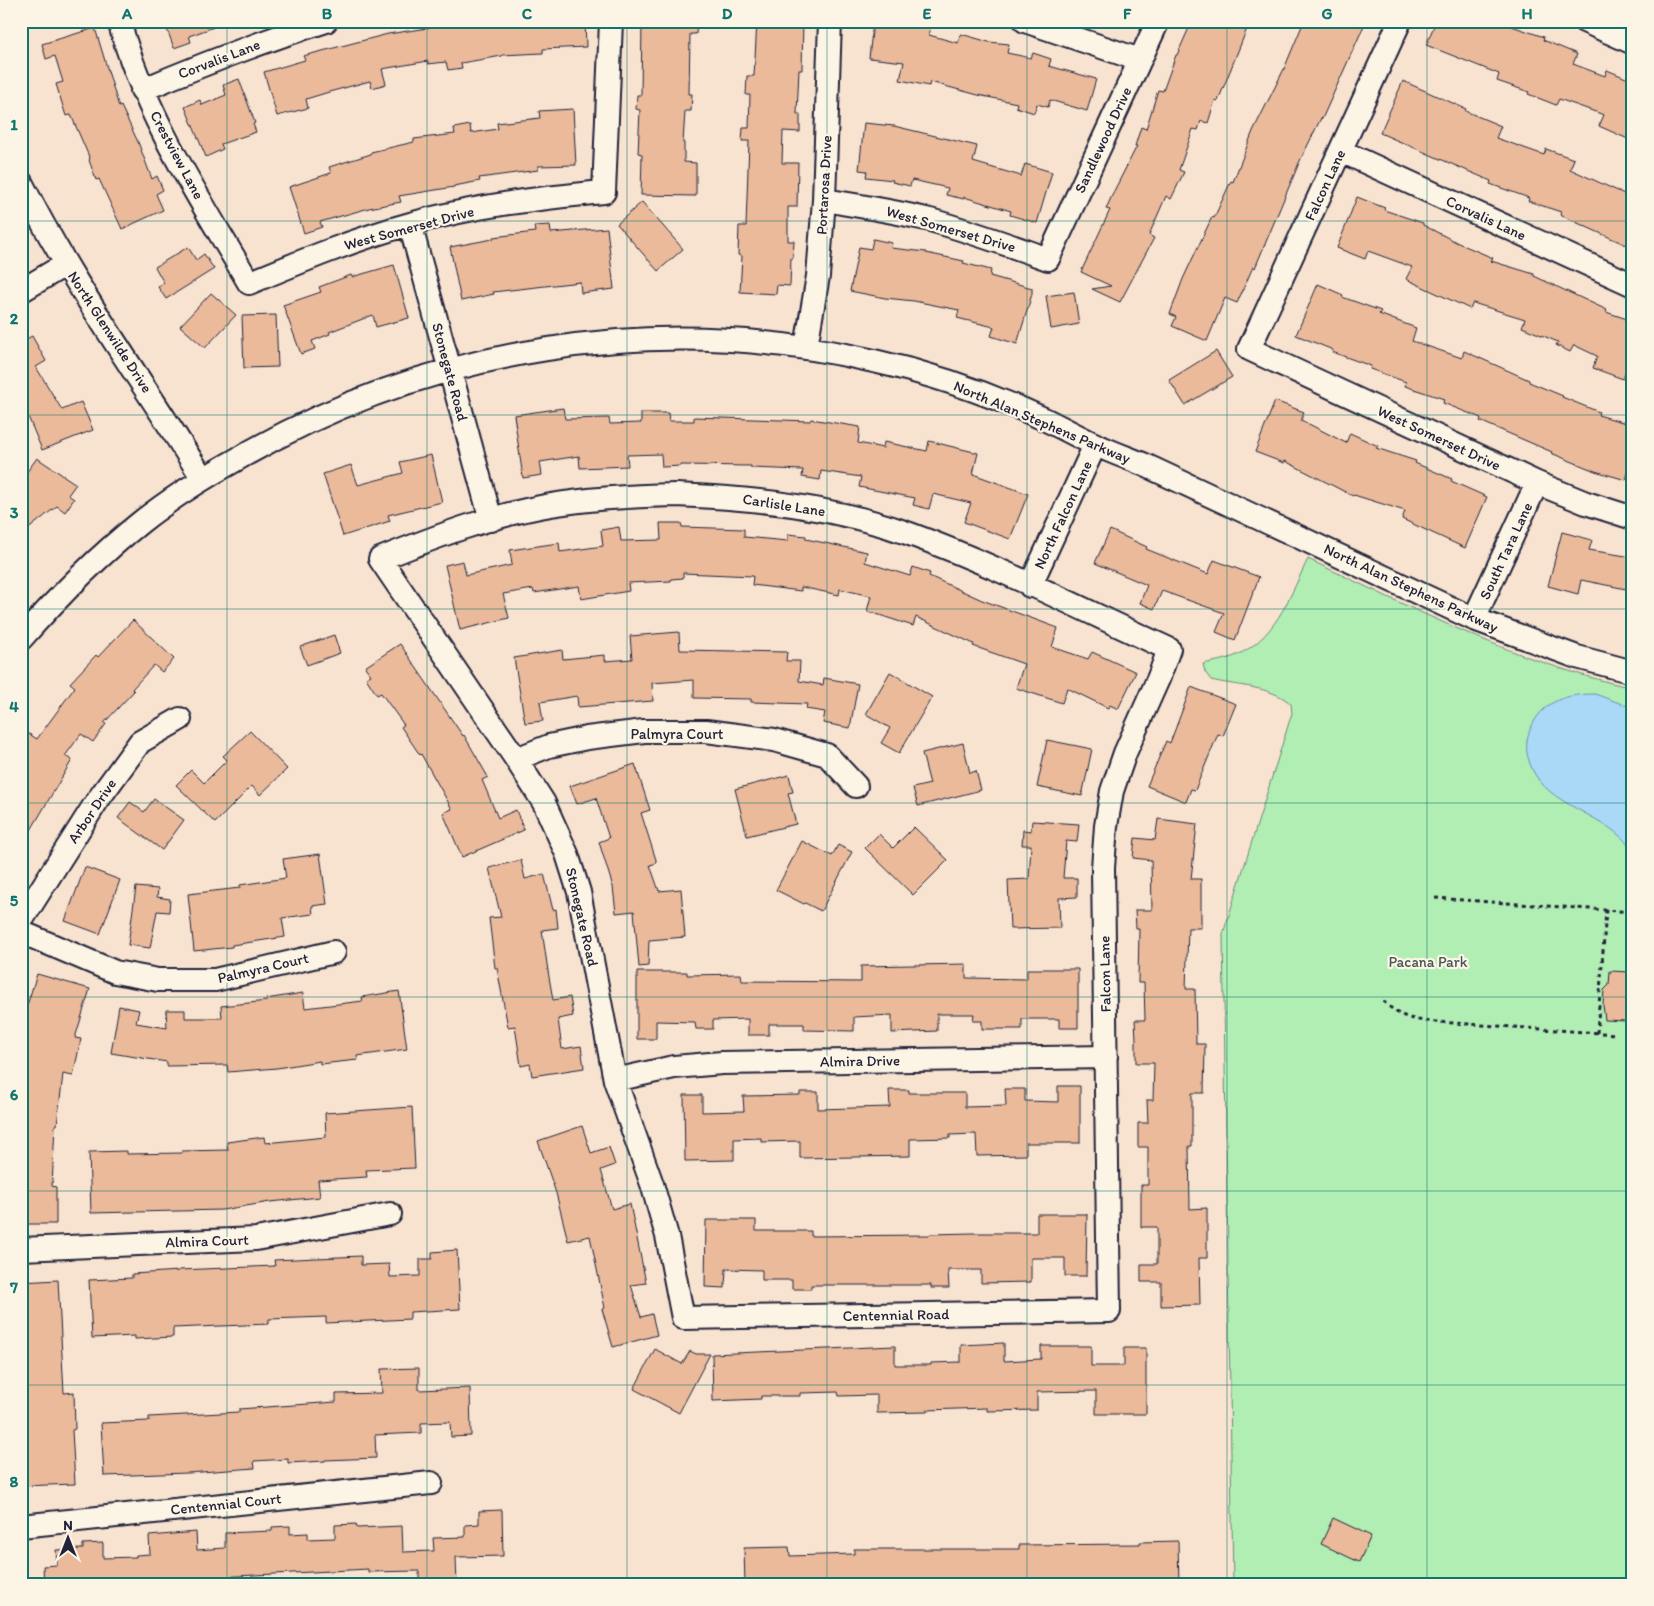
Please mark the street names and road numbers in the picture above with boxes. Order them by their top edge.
street label: Corvalis Lane [176,35,262,83]
street label: Sandlewood Drive [1071,84,1135,196]
street label: Crestview Lane [146,108,208,202]
street label: Portarosa Drive [812,135,836,235]
street label: Falcon Lane [1301,147,1349,223]
street label: Corvalis Lane [1443,192,1529,244]
street label: West Somerset Drive [342,202,476,254]
street label: West Somerset Drive [884,202,1018,256]
street label: North Glenwilde Drive [64,268,156,396]
street label: Stonegate Road [428,321,472,423]
street label: North Alan Stephens Parkway [951,377,1133,467]
street label: West Somerset Drive [1375,402,1503,474]
street label: North Falcon Lane [1030,458,1096,572]
street label: Carlisle Lane [741,490,827,520]
street label: South Tara Lane [1476,500,1536,602]
street label: North Alan Stephens Parkway [1321,540,1501,636]
street label: Palmyra Court [631,725,724,743]
street label: Arbor Drive [64,775,120,847]
street label: Stonegate Road [562,866,602,968]
street label: Falcon Lane [1095,936,1115,1012]
street label: Palmyra Court [216,949,311,987]
street label: Almira Drive [820,1051,900,1071]
street label: Almira Court [165,1231,249,1251]
street label: Centennial Road [842,1305,950,1325]
street label: Centennial Court [170,1489,283,1519]

